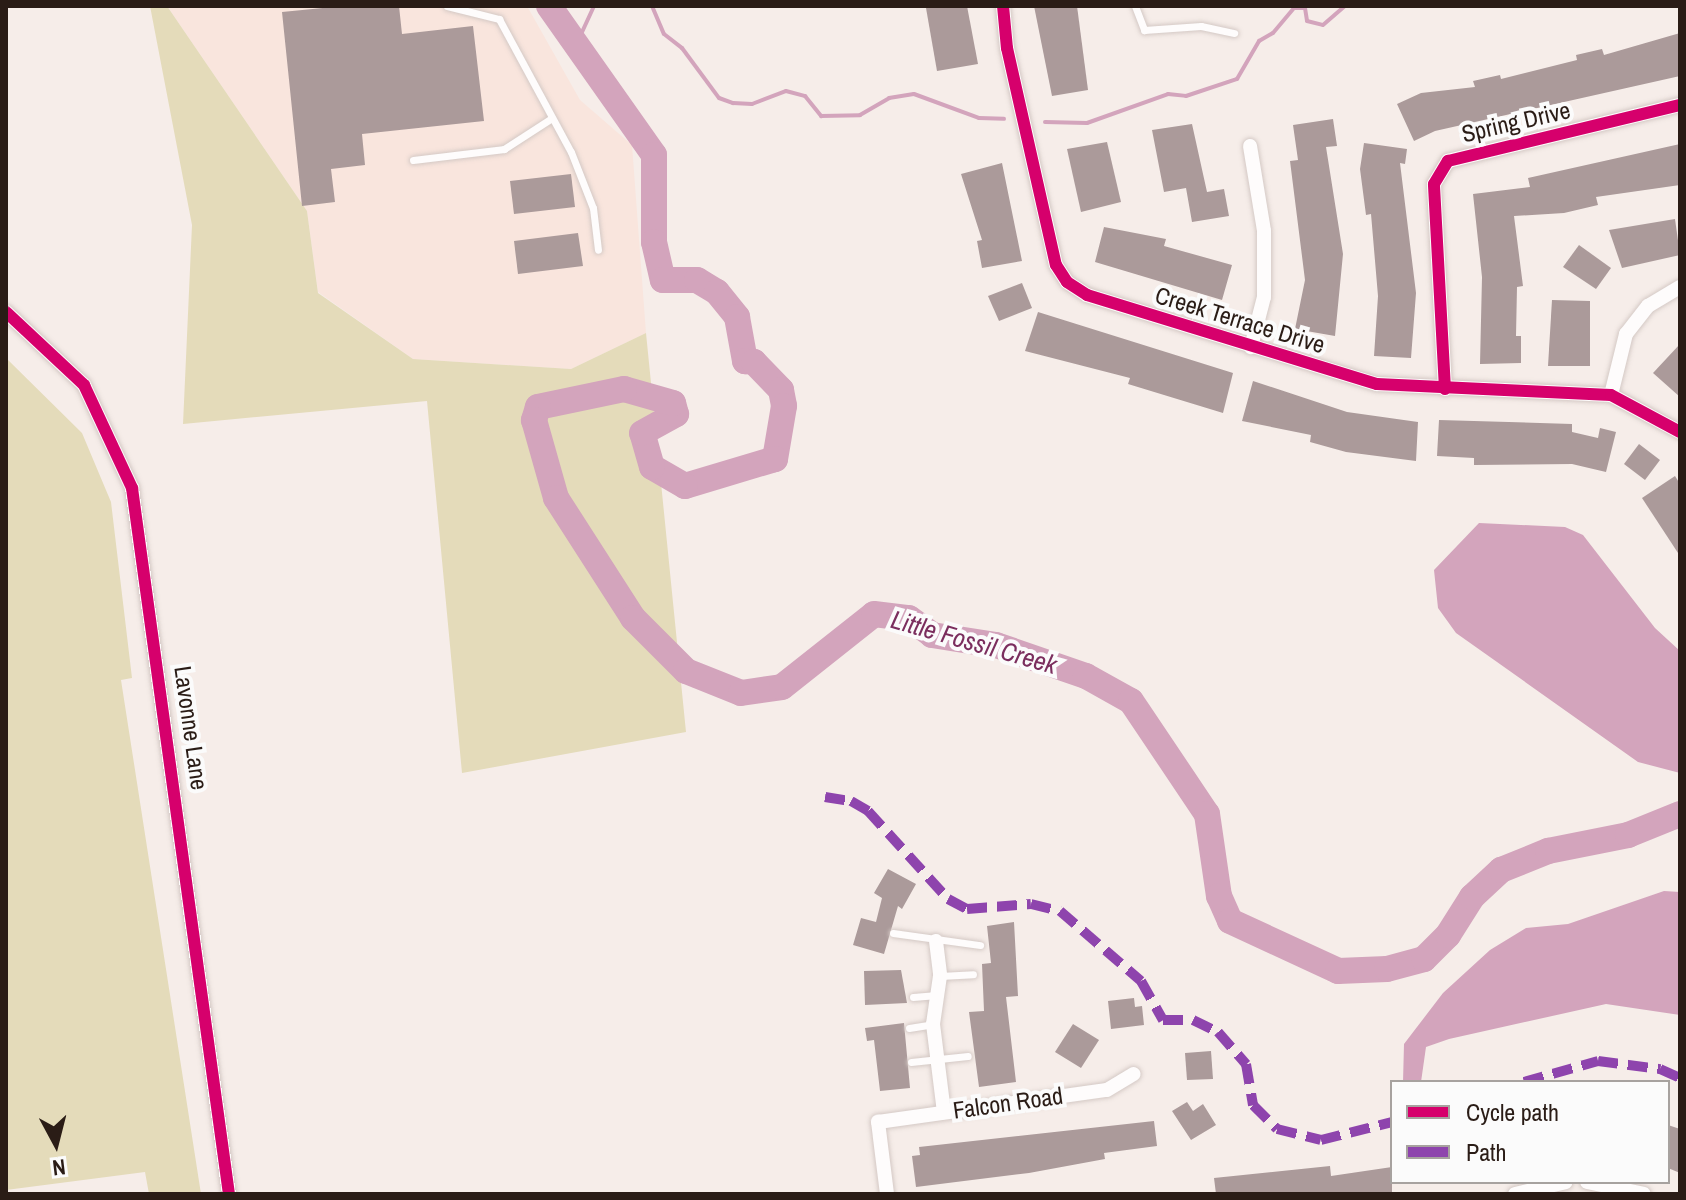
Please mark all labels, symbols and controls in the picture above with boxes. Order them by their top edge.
street label: Spring Drive [1459,96,1573,148]
street label: Creek Terrace Drive [1152,280,1328,360]
water label: Little Fossil Creek [887,603,1061,681]
street label: Lavonne Lane [168,664,214,792]
legend [1390,1080,1670,1184]
street label: Falcon Road [951,1081,1065,1125]
text: Cycle path [1466,1096,1559,1128]
north arrow [16,1104,96,1184]
text: Path [1466,1136,1507,1168]
text: N [51,1152,67,1184]

